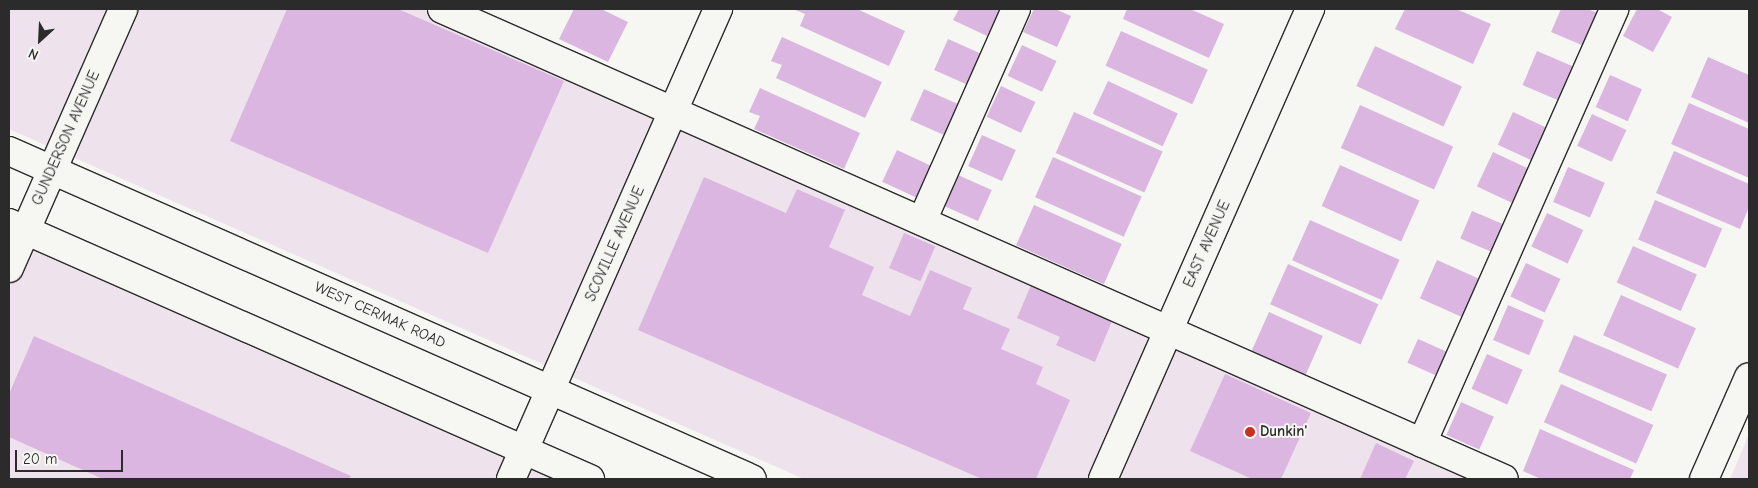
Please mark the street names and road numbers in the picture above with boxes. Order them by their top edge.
street label: GUNDERSON AVENUE [28,68,104,208]
street label: SCOVILLE AVENUE [582,184,648,304]
street label: EAST AVENUE [1180,198,1234,290]
street label: WEST CERMAK ROAD [312,278,448,352]

